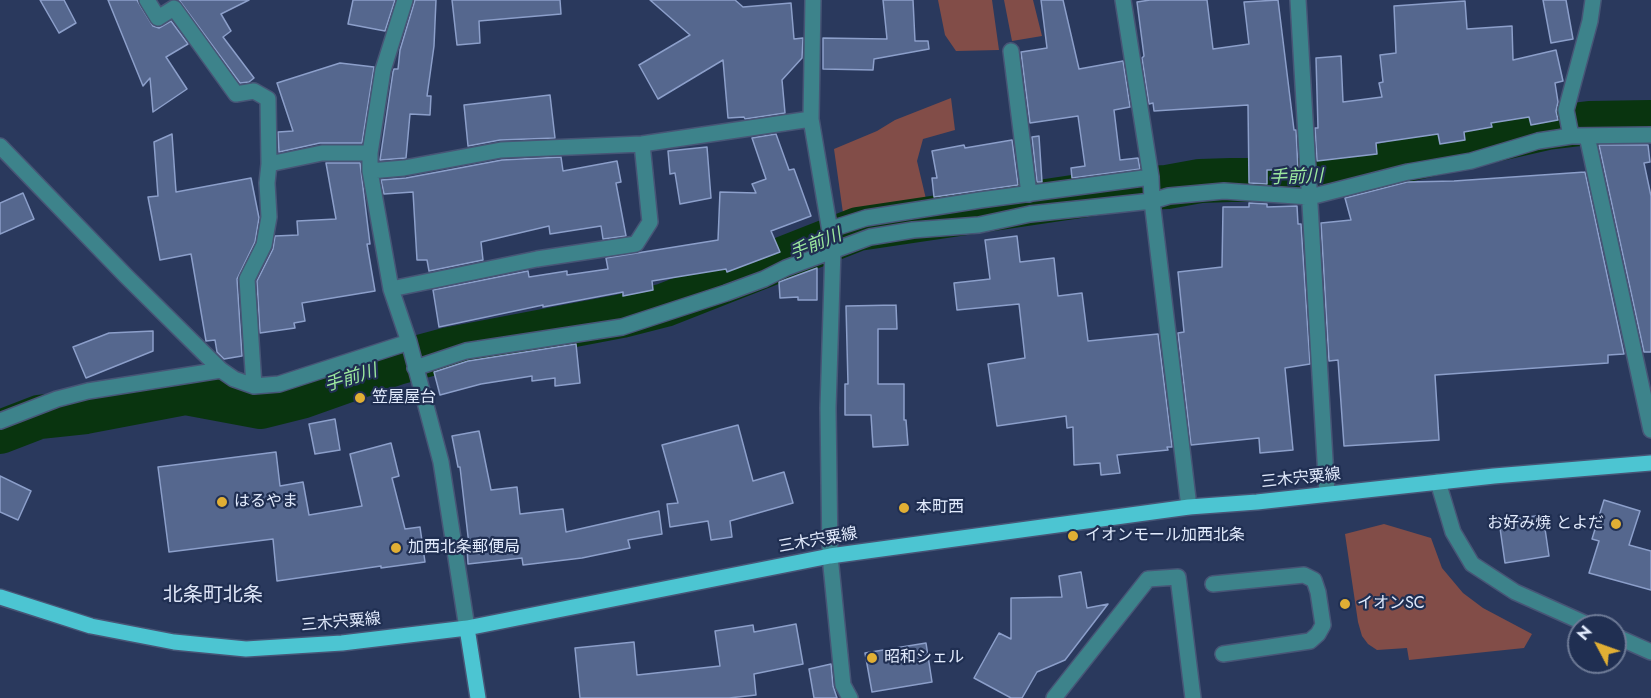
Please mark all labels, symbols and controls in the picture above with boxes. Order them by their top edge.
water label: 手前川 [1269,166,1323,190]
water label: 手前川 [787,225,845,265]
water label: 手前川 [322,361,380,397]
place label: 笠屋屋台 [372,388,436,408]
marker: 笠屋屋台 [353,391,367,405]
street label: 三木宍粟線 [1260,465,1342,493]
place label: はるやま [234,492,298,512]
marker: はるやま [215,495,229,509]
place label: 本町西 [916,498,964,518]
marker: 本町西 [897,501,911,515]
place label: お好み焼 とよだ [1487,514,1604,534]
marker: お好み焼 とよだ [1609,517,1623,531]
street label: 三木宍粟線 [777,525,859,557]
place label: イオンモール加西北条 [1085,526,1245,546]
marker: イオンモール加西北条 [1066,529,1080,543]
place label: 加西北条郵便局 [408,538,520,558]
marker: 加西北条郵便局 [389,541,403,555]
district label: 北条町北条 [163,584,263,608]
place label: イオンSC [1357,594,1425,614]
marker: イオンSC [1338,597,1352,611]
street label: 三木宍粟線 [300,610,382,636]
north arrow [1567,614,1627,674]
text: N [1572,621,1597,646]
place label: 昭和シェル [884,648,964,668]
marker: 昭和シェル [865,651,879,665]

